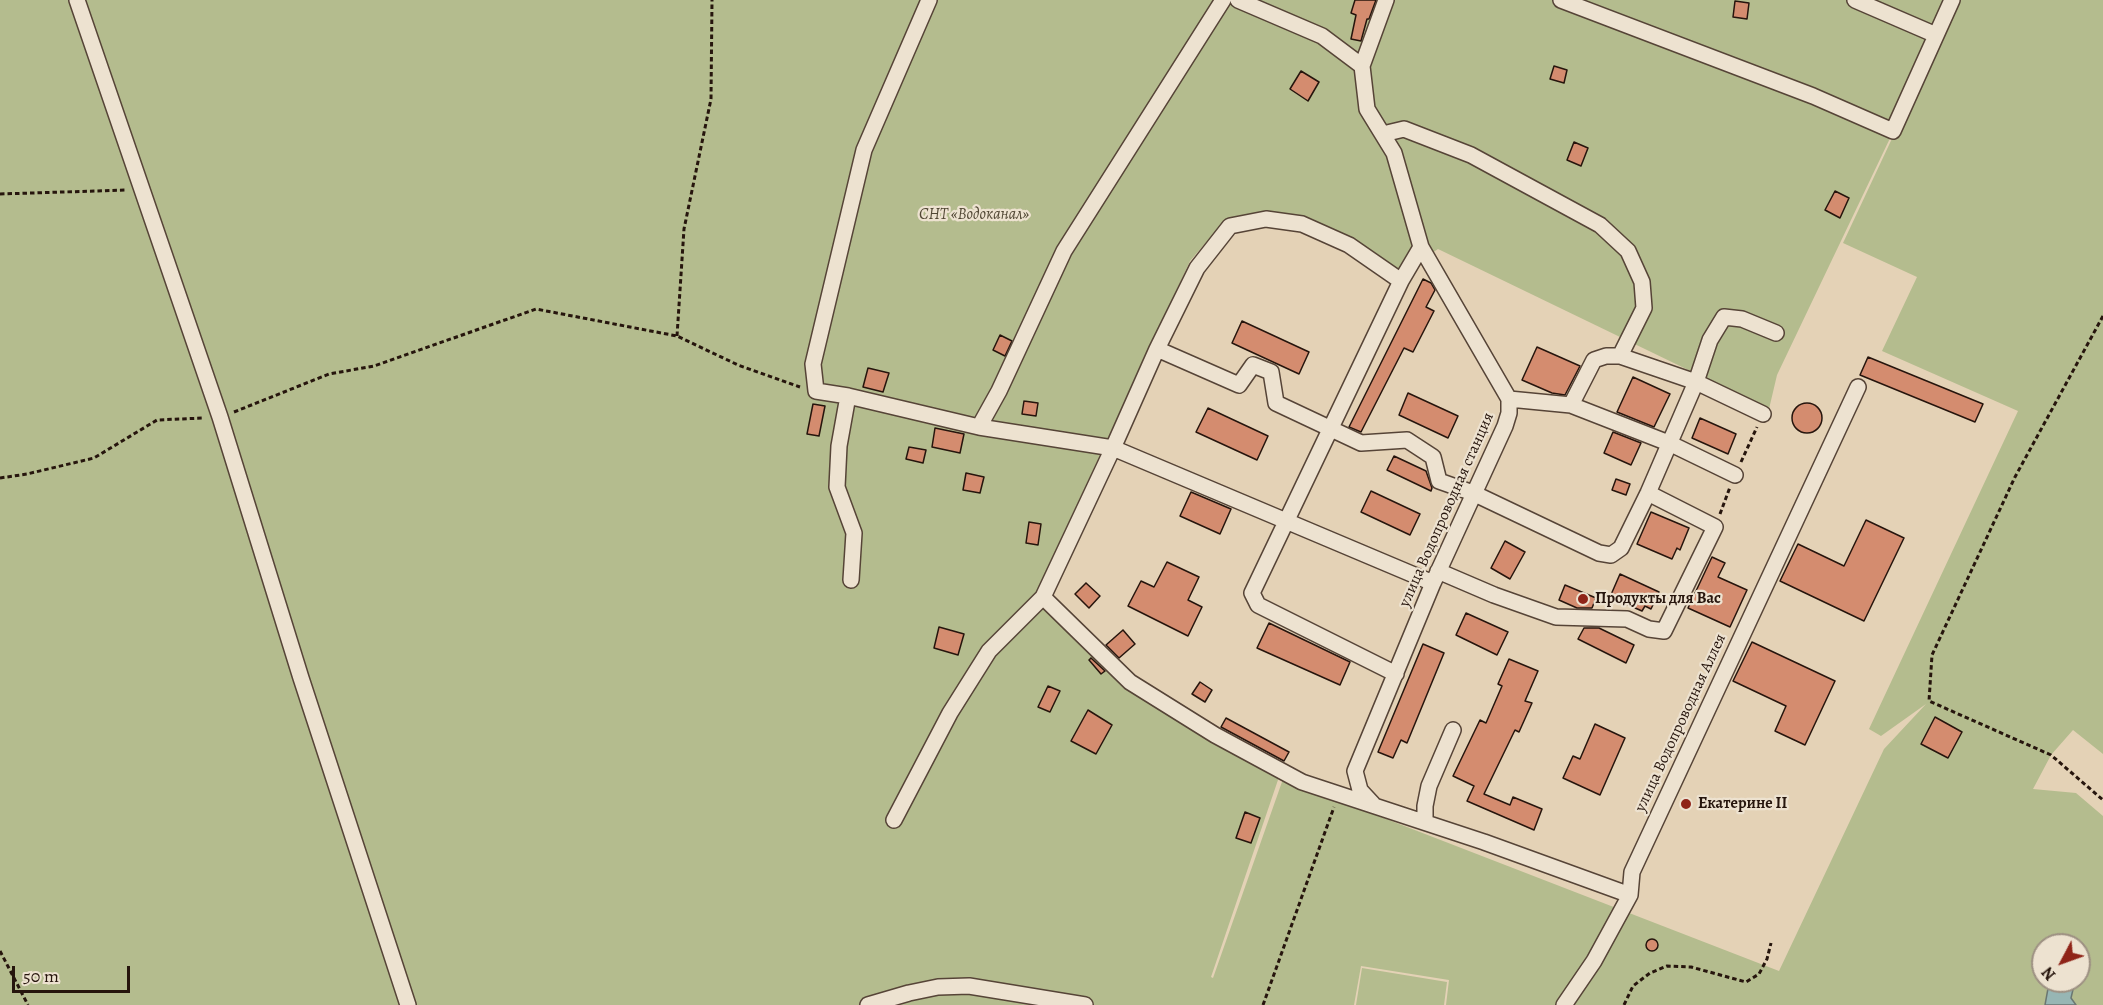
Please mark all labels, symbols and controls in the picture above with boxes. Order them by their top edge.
park label: СНТ «Водоканал» [919,205,1029,225]
street label: улица Водопроводная станция [1395,410,1499,610]
place label: Продукты для Вас [1595,589,1721,609]
marker: Продукты для Вас [1576,592,1590,606]
street label: улица Водопроводная Аллея [1631,631,1731,815]
place label: Екатерине II [1698,794,1787,814]
marker: Екатерине II [1679,797,1693,811]
north arrow [2031,933,2091,993]
scale bar [15,954,134,992]
text: N [2037,962,2061,985]
text: 50 m [23,964,59,988]

